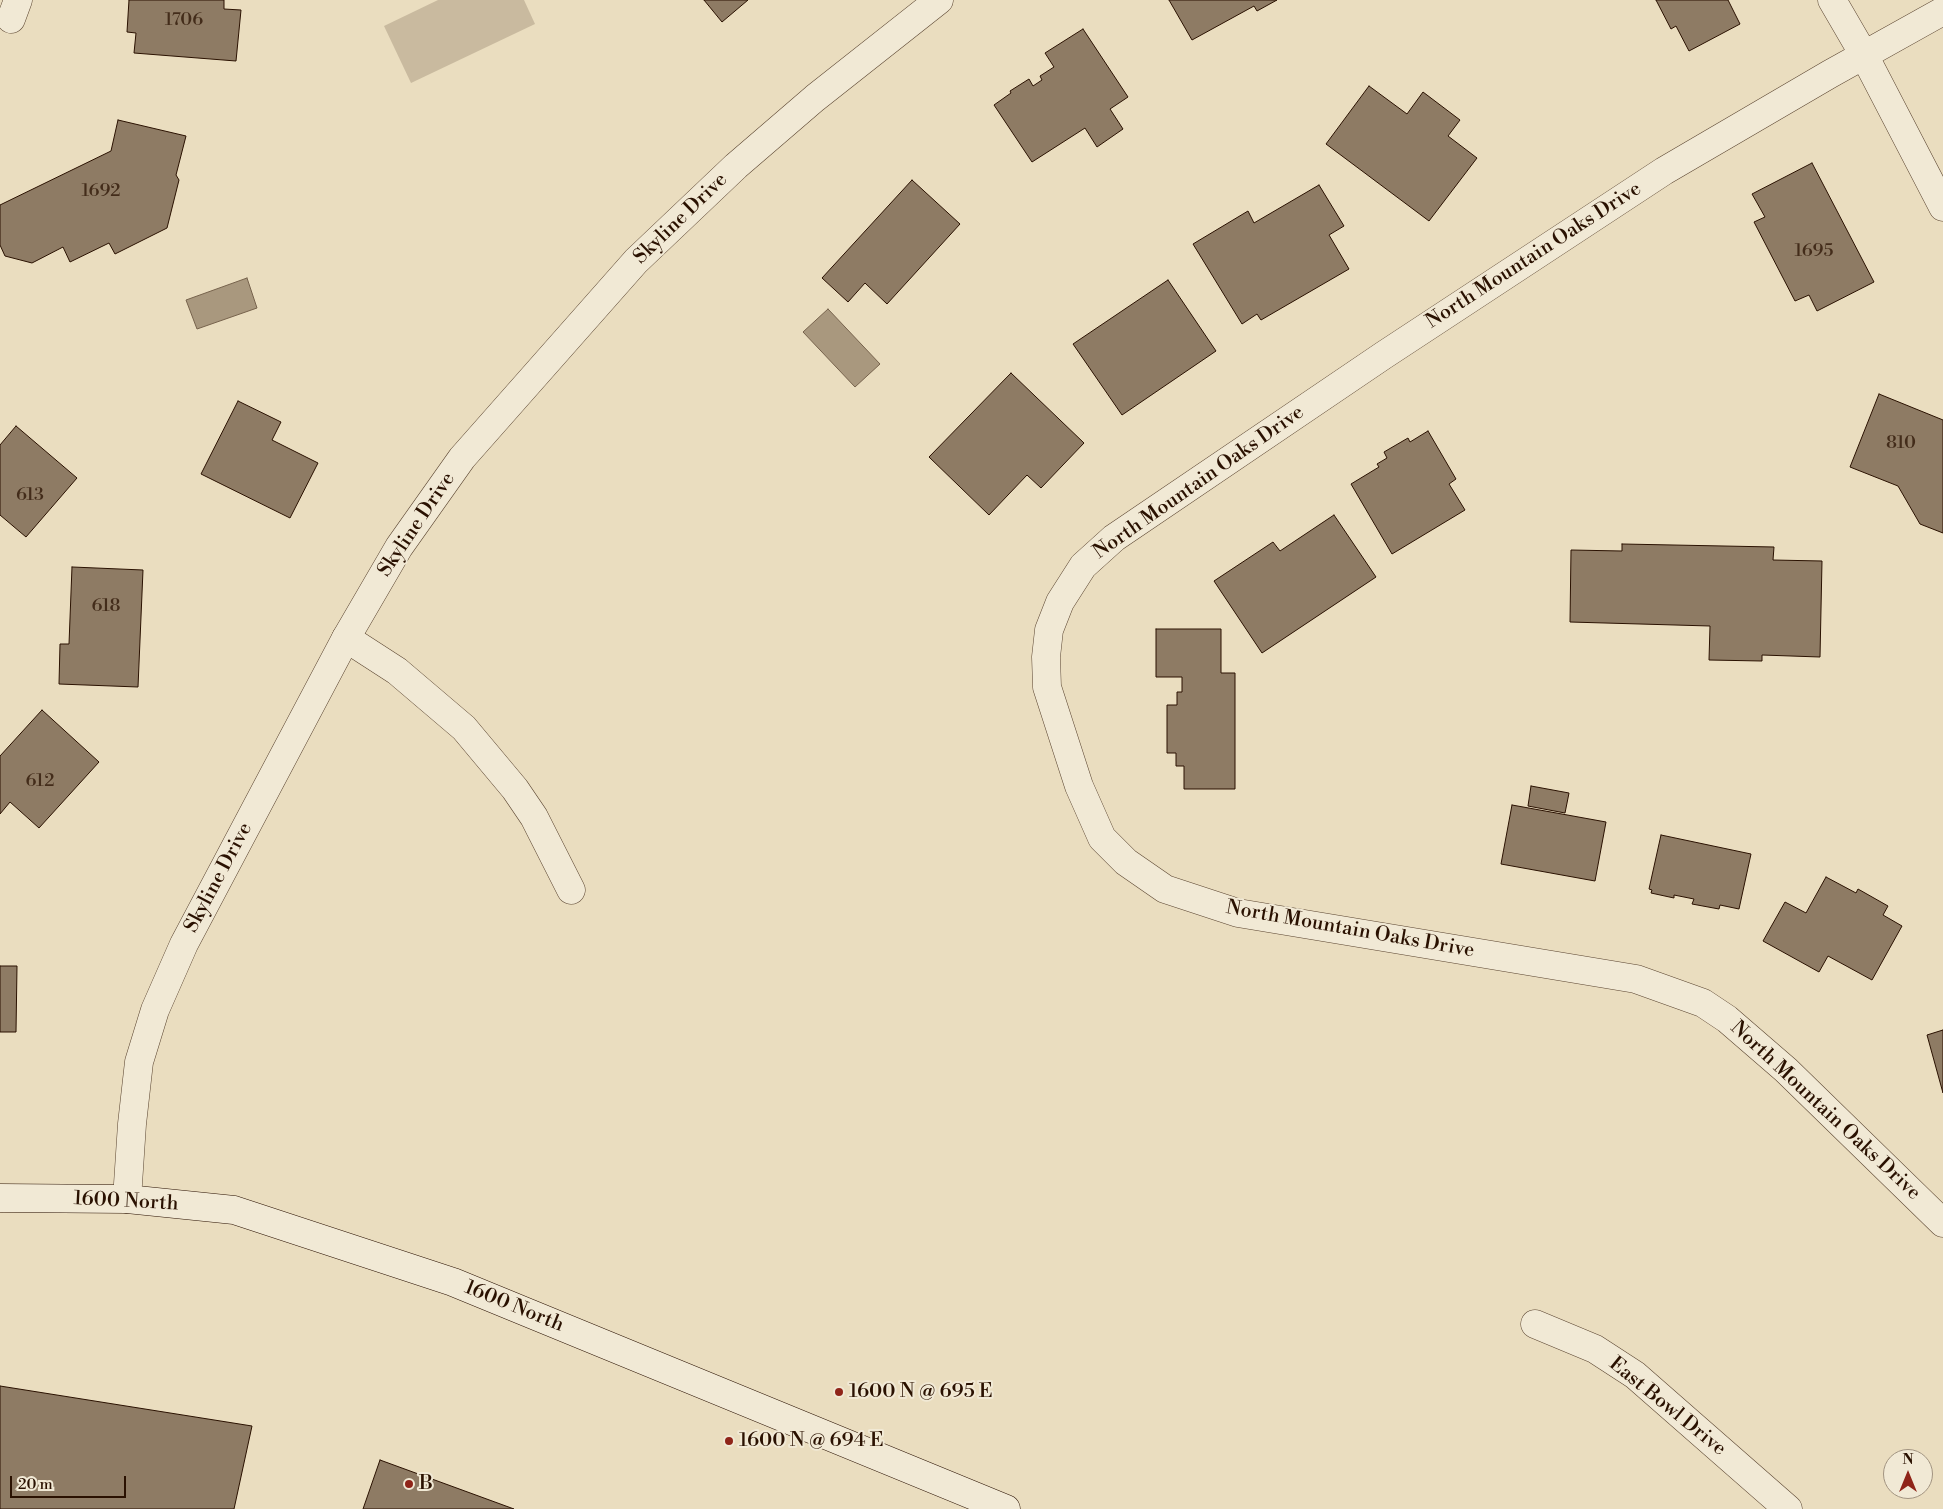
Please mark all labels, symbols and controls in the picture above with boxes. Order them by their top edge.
house number: 1706 [165,10,203,32]
street label: Skyline Drive [629,168,733,270]
street label: North Mountain Oaks Drive [1422,177,1646,335]
house number: 1692 [81,181,121,203]
house number: 1695 [1795,241,1833,263]
street label: North Mountain Oaks Drive [1089,401,1309,565]
house number: 810 [1886,433,1916,455]
street label: Skyline Drive [373,468,461,582]
house number: 613 [16,485,44,507]
house number: 618 [92,596,120,618]
house number: 612 [26,771,54,793]
street label: Skyline Drive [180,819,258,937]
street label: North Mountain Oaks Drive [1224,896,1476,964]
street label: North Mountain Oaks Drive [1725,1016,1925,1206]
street label: 1600 North [73,1187,179,1217]
street label: 1600 North [461,1276,567,1338]
street label: East Bowl Drive [1604,1352,1730,1462]
place label: 1600 N @ 695 E [849,1380,993,1404]
marker: 1600 N @ 695 E [833,1386,845,1398]
place label: 1600 N @ 694 E [739,1429,883,1453]
marker: 1600 N @ 694 E [723,1435,735,1447]
north arrow [1883,1449,1933,1499]
text: N [1902,1451,1914,1469]
scale bar [12,1466,129,1498]
place label: B [419,1472,433,1496]
text: 20 m [18,1475,53,1494]
marker: B [403,1478,415,1490]

